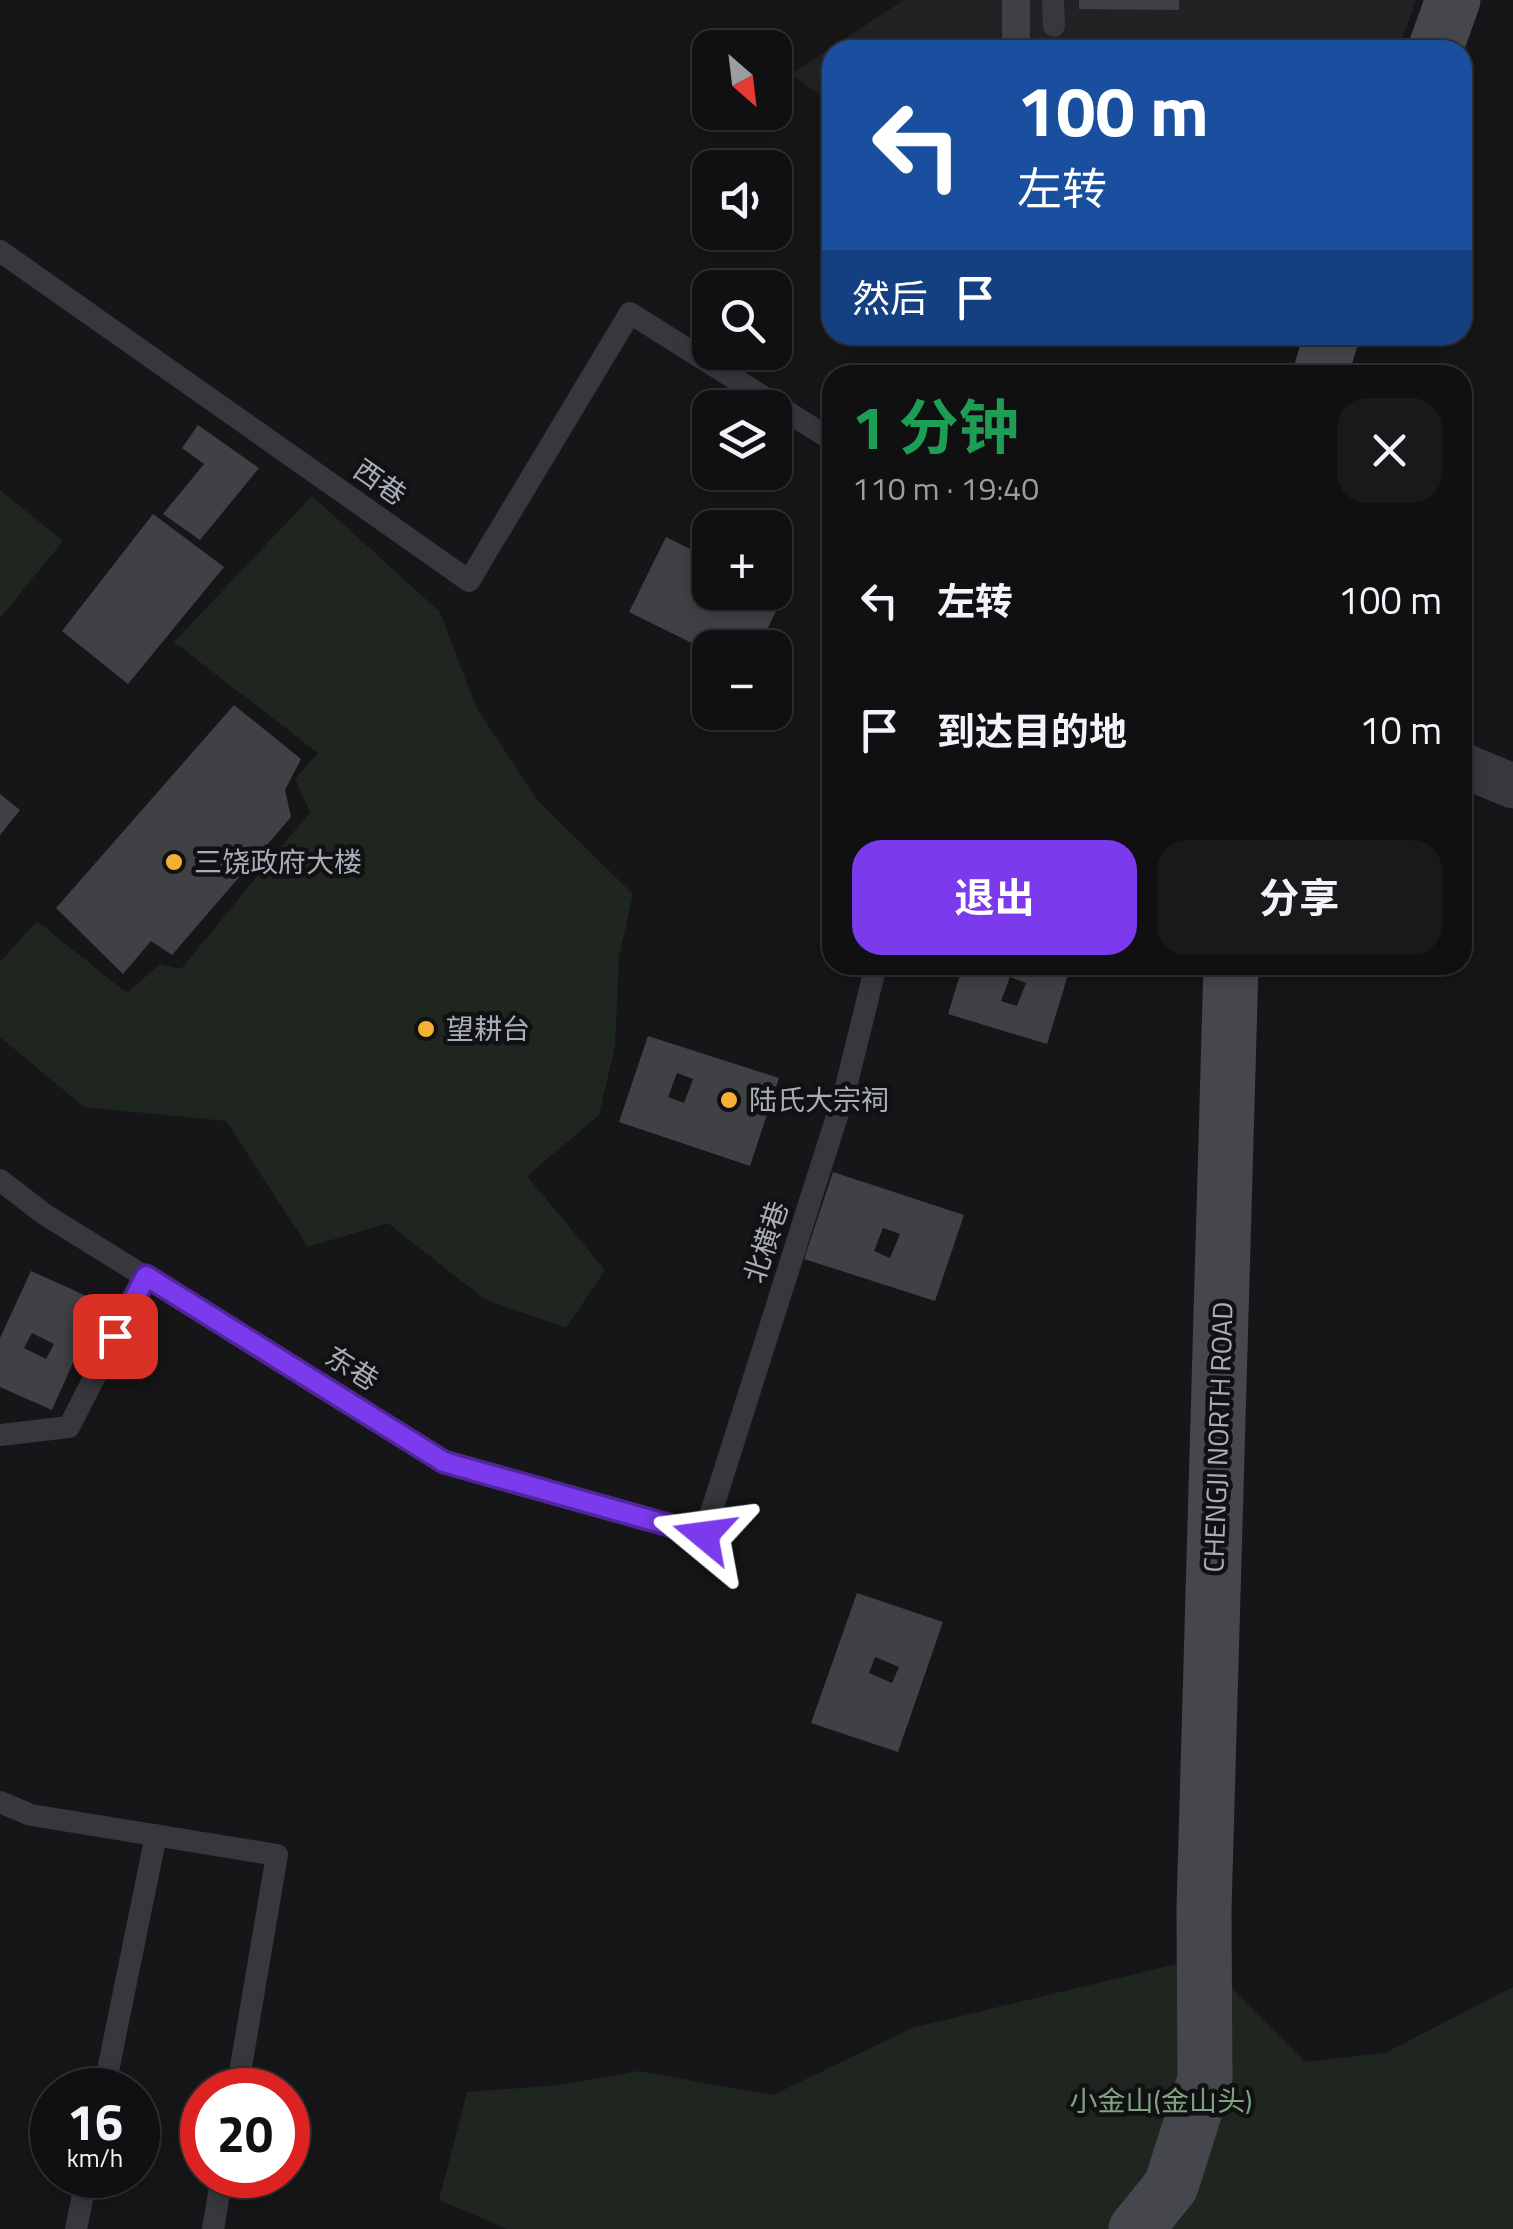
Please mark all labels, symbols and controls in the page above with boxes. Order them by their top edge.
north arrow [692,30,792,130]
map controls [692,30,792,730]
text: 100 m [1017,57,1209,163]
icon: left [852,80,982,210]
button: sound [692,150,792,250]
text: 左转 [1017,154,1107,222]
text: 然后 [852,269,928,327]
button: search [692,270,792,370]
icon: arrive [948,270,1003,325]
text: 1 分钟 [852,381,1019,472]
button: layers [692,390,792,490]
button: close [1337,398,1442,503]
street label: 西巷 [345,448,416,515]
text: 110 m · 19:40 [852,464,1039,512]
button: + [692,510,792,610]
text: 100 m [1338,571,1442,629]
text: 左转 [937,572,1013,630]
icon: left [852,573,907,628]
button: − [692,630,792,730]
text: 10 m [1359,701,1442,759]
text: 到达目的地 [937,702,1127,760]
icon: arrive [852,703,907,758]
place label: 三饶政府大楼 [194,840,362,883]
button: 退出 [852,840,1137,955]
button: 分享 [1157,840,1442,955]
marker: 三饶政府大楼 [163,851,185,873]
place label: 望耕台 [446,1007,530,1050]
marker: 望耕台 [415,1018,437,1040]
place label: 陆氏大宗祠 [749,1078,889,1121]
marker: 陆氏大宗祠 [718,1089,740,1111]
street label: 北横巷 [732,1195,799,1288]
pin [73,1294,158,1379]
street label: CHENGJI NORTH ROAD [1191,1301,1244,1573]
icon: arrive [88,1309,143,1364]
street label: 东巷 [317,1335,387,1401]
position arrow [652,1483,756,1587]
speed limit sign: 20 [180,2068,310,2198]
park label: 小金山(金山头) [1070,2079,1252,2122]
text: 16 [67,2083,123,2159]
text: km/h [67,2139,123,2177]

